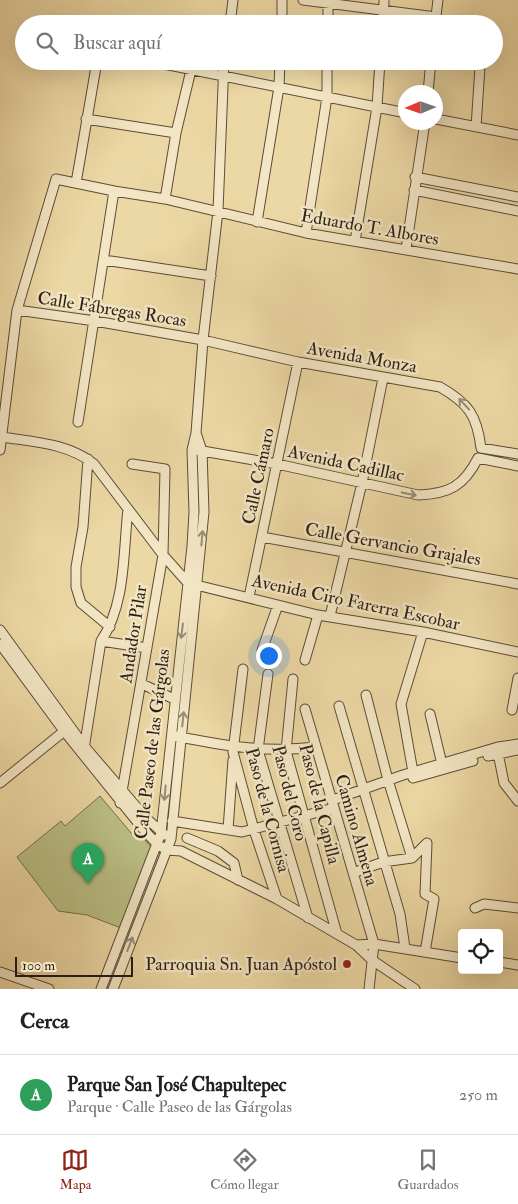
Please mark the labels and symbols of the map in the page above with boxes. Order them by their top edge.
north arrow [398,85,443,130]
street label: Eduardo T. Albores [299,204,441,251]
street label: Calle Fábregas Rocas [36,286,188,333]
street label: Avenida Monza [304,336,419,379]
one-way arrow [458,397,470,410]
street label: Calle Cámaro [237,425,280,527]
street label: Avenida Cadillac [285,440,406,487]
one-way arrow [401,489,417,499]
street label: Calle Gervancio Grajales [303,518,483,571]
one-way arrow [197,530,207,546]
street label: Avenida Ciro Farerra Escobar [249,569,462,636]
street label: Andador Pilar [114,583,153,686]
one-way arrow [177,623,187,639]
your location [256,643,282,669]
street label: Calle Paseo de las Gárgolas [129,648,176,841]
one-way arrow [178,712,188,728]
street label: Paso de la Capilla [293,742,346,867]
street label: Paso del Coro [266,743,313,844]
street label: Paso de la Cornisa [240,745,295,876]
street label: Camino Almena [330,772,384,889]
one-way arrow [160,785,170,801]
pin: A [72,843,104,884]
one-way arrow [127,936,136,951]
place label: Parroquia Sn. Juan Apóstol [145,953,337,976]
scale bar [15,954,132,977]
marker: Parroquia Sn. Juan Apóstol [341,958,353,970]

